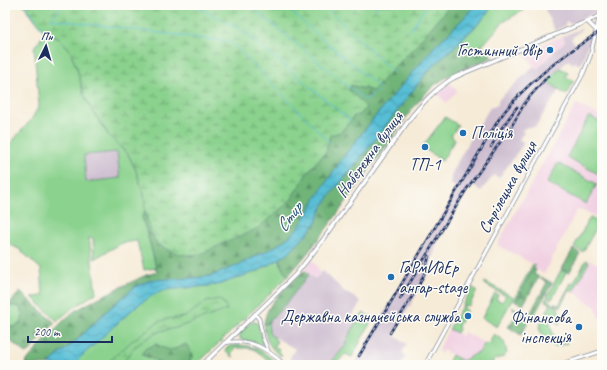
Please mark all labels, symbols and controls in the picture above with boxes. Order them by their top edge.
north arrow [26,26,66,66]
text: Пн [41,29,54,44]
place label: Гостинний двір [457,40,544,61]
marker: Гостинний двір [545,45,555,55]
street label: Набережна вулиця [331,106,408,201]
place label: Поліція [471,123,513,144]
marker: Поліція [458,128,468,138]
street label: Стрілецька вулиця [474,136,542,237]
marker: ТП-1 [420,142,430,152]
place label: ТП-1 [409,154,442,175]
water label: Стир [271,195,309,236]
place label: ГаРмИдЕр ангар-stage [399,257,469,298]
marker: ГаРмИдЕр ангар-stage [386,272,396,282]
place label: Державна казначейська служба [281,306,462,327]
place label: Фінансова інспекція [511,307,573,348]
marker: Державна казначейська служба [463,311,473,321]
scale bar [28,318,112,344]
marker: Фінансова інспекція [574,322,584,332]
text: 200 m [34,324,61,340]

